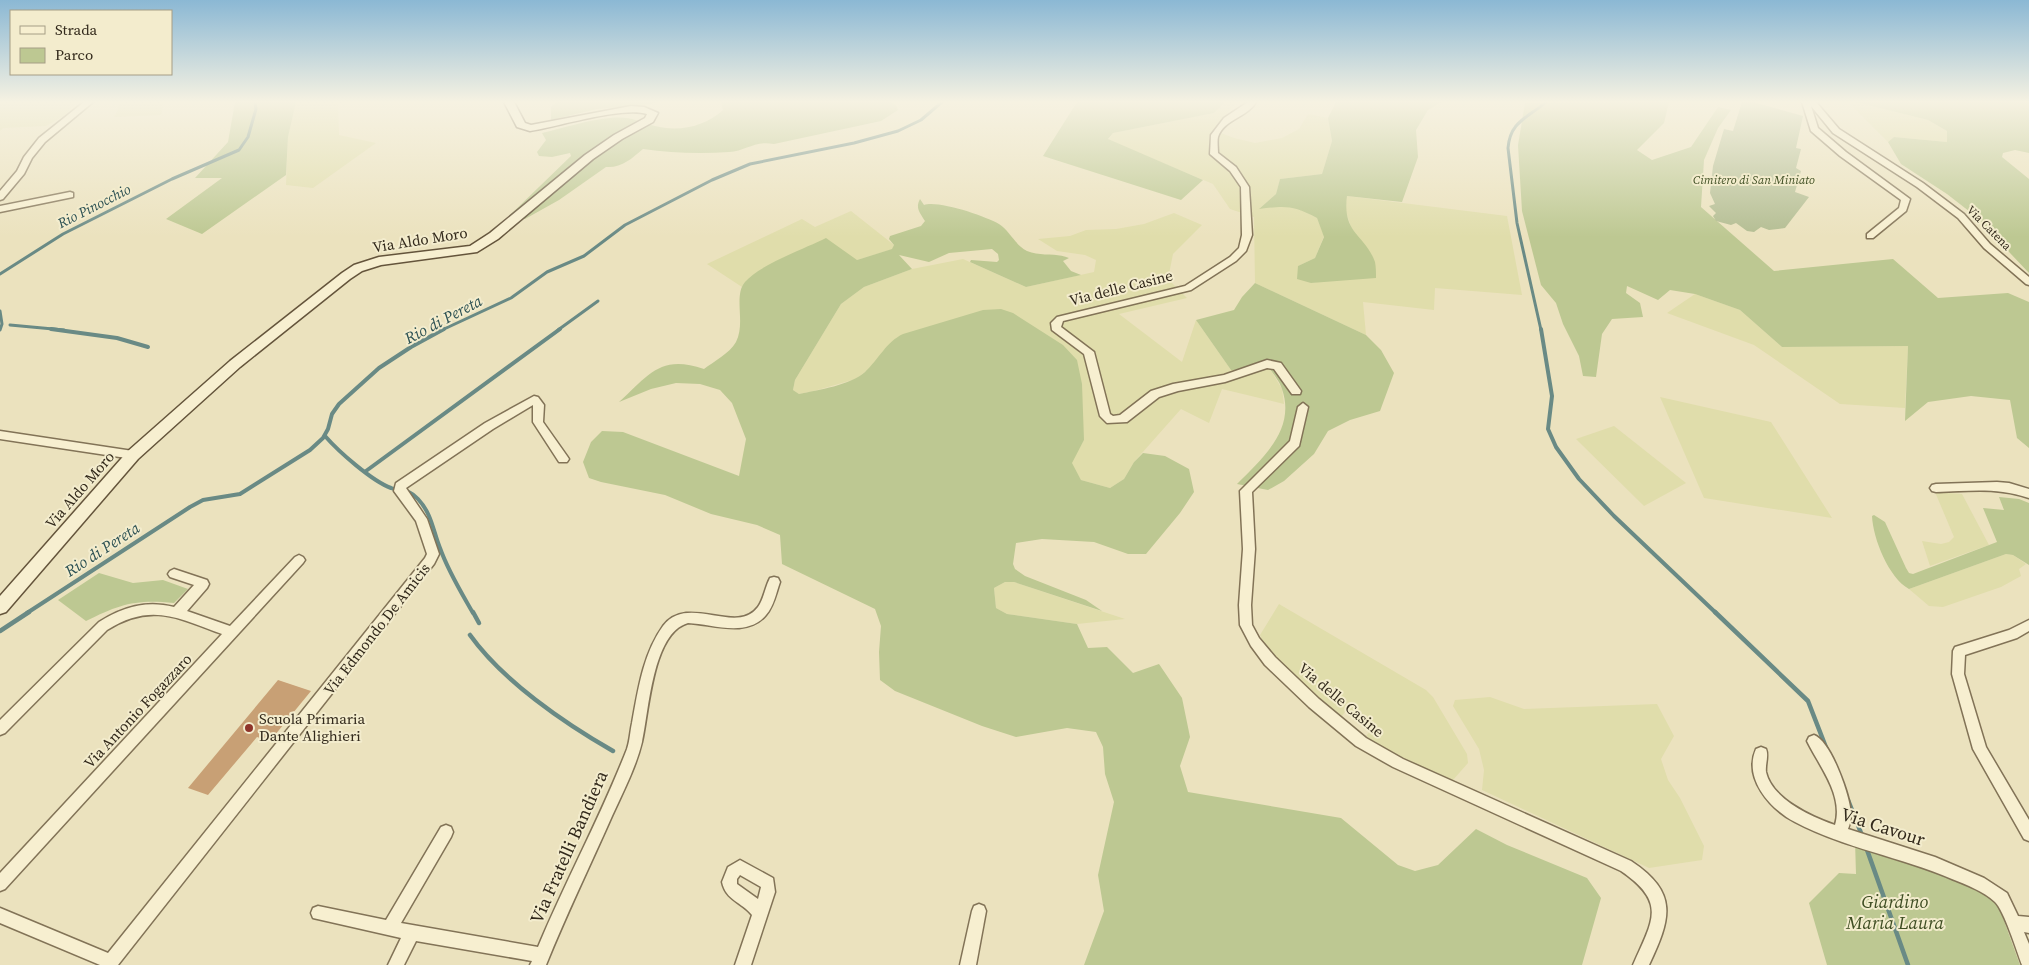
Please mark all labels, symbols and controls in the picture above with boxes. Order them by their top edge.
legend [10,10,172,75]
text: Strada [55,19,98,40]
text: Parco [55,44,93,65]
park label: Cimitero di San Miniato [1693,172,1815,188]
water label: Rio Pinocchio [53,179,134,233]
street label: Via Catena [1963,202,2016,255]
street label: Via Aldo Moro [371,222,469,257]
street label: Via delle Casine [1067,264,1175,311]
water label: Rio di Pereta [399,289,486,349]
street label: Via Aldo Moro [40,447,119,533]
water label: Rio di Pereta [59,516,144,582]
street label: Via Edmondo De Amicis [318,558,435,699]
street label: Via Antonio Fogazzaro [79,649,196,773]
street label: Via delle Casine [1294,657,1389,742]
place label: Scuola Primaria Dante Alighieri [259,708,366,746]
marker: Scuola Primaria Dante Alighieri [243,722,255,734]
street label: Via Fratelli Bandiera [524,766,614,927]
street label: Via Cavour [1838,801,1929,852]
park label: Giardino Maria Laura [1845,889,1944,935]

